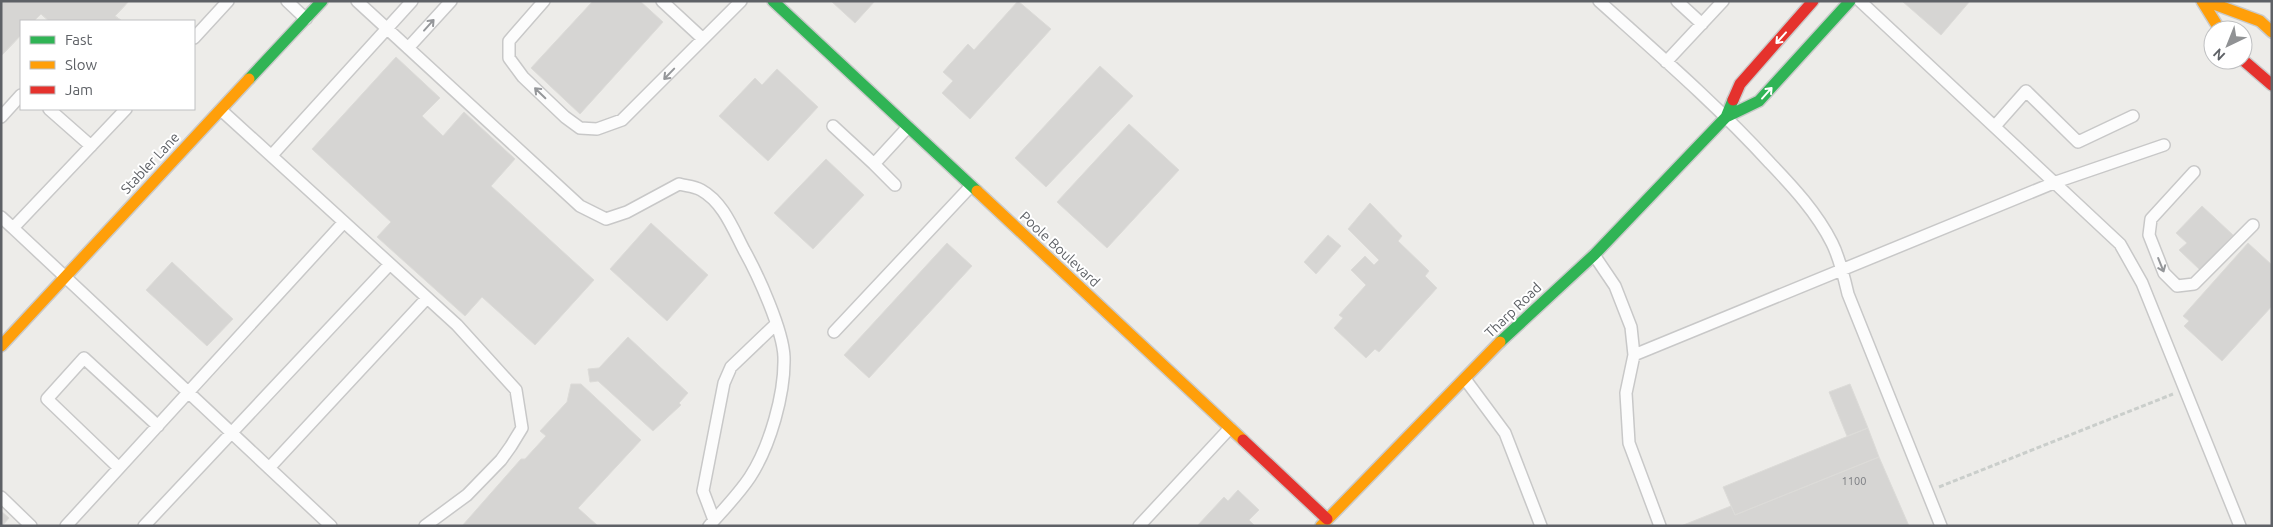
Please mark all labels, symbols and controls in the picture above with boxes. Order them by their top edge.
one-way arrow [423,18,435,31]
legend [20,20,195,110]
north arrow [2203,20,2253,70]
text: Fast [65,31,93,48]
one-way arrow [1776,31,1787,44]
text: N [2210,45,2228,64]
text: Slow [65,56,98,73]
one-way arrow [663,68,675,80]
text: Jam [65,81,93,98]
one-way arrow [1761,86,1773,99]
one-way arrow [534,87,546,99]
street label: Stabler Lane [117,129,183,197]
street label: Poole Boulevard [1017,208,1103,290]
one-way arrow [2157,257,2166,272]
street label: Tharp Road [1482,279,1544,341]
house number: 1100 [1842,475,1866,487]

